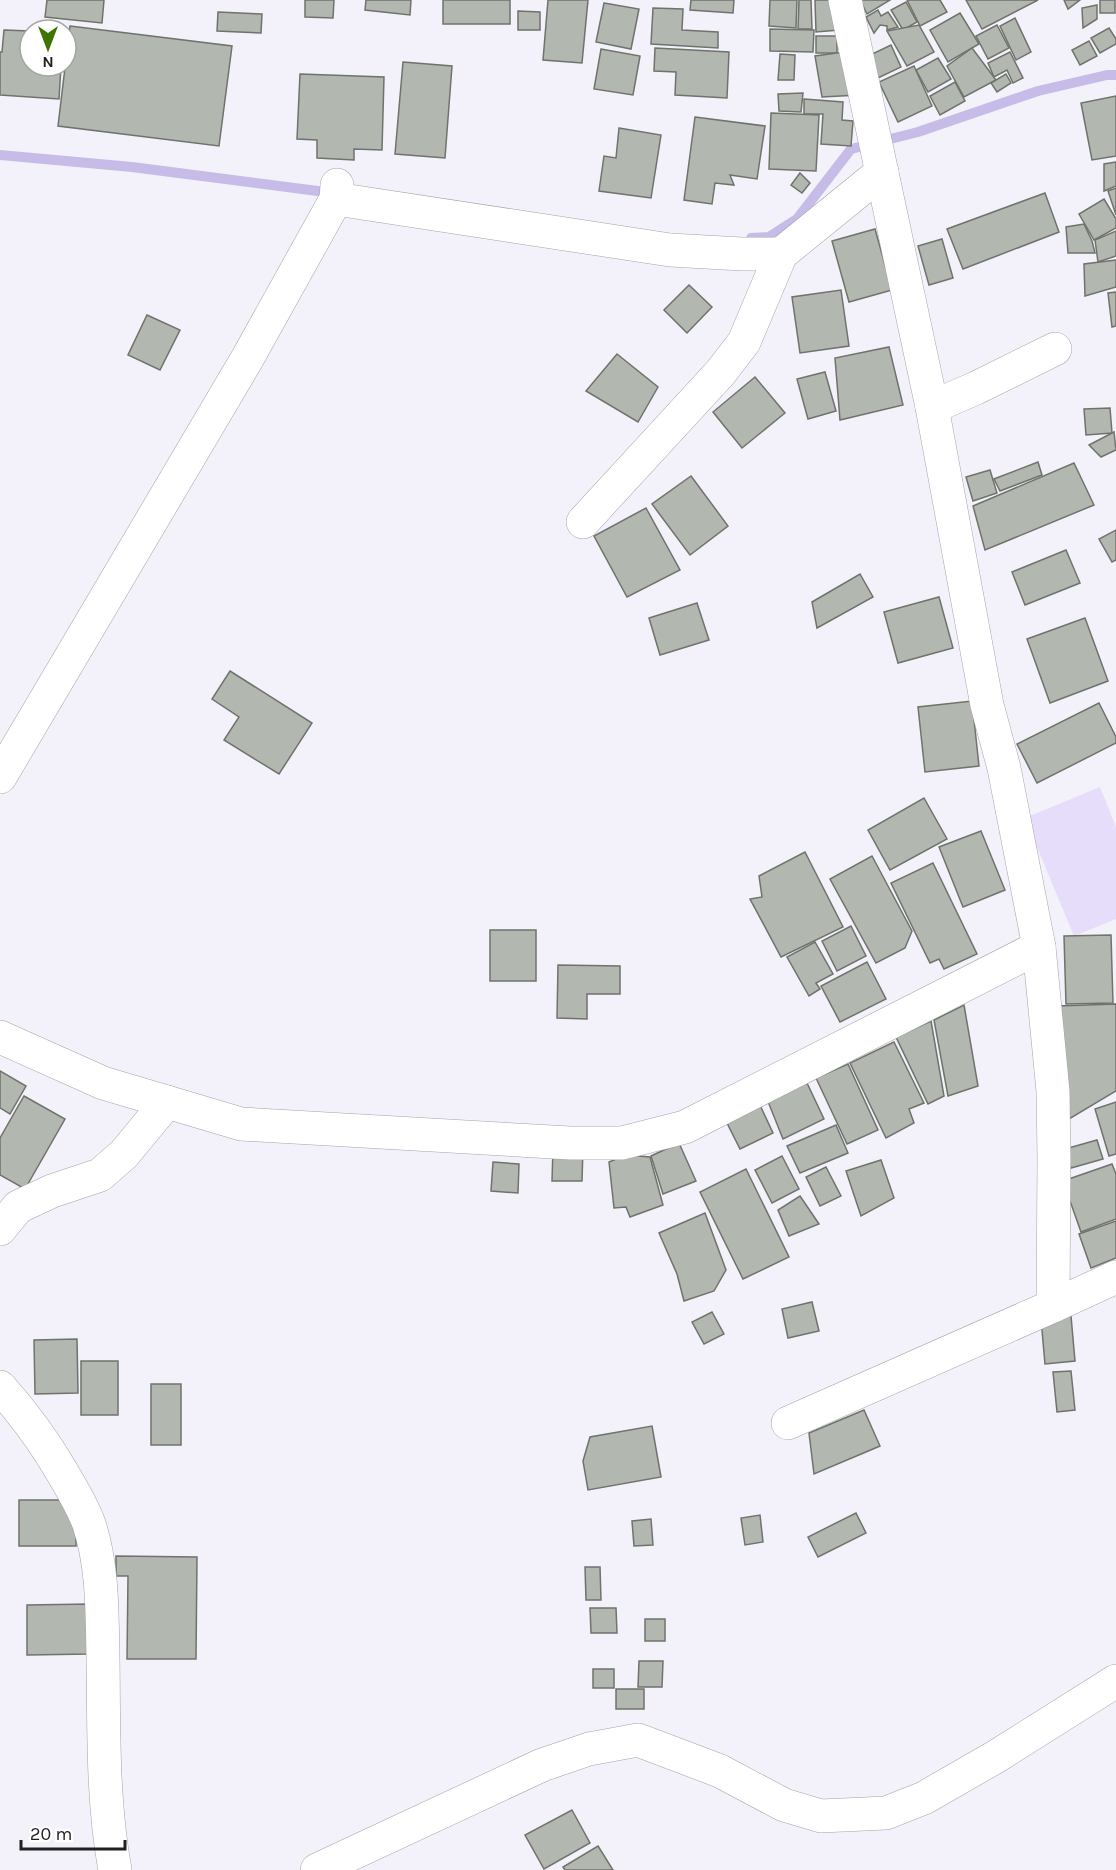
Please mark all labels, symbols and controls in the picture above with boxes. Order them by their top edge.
north arrow [18,18,78,78]
text: N [42,53,54,72]
scale bar [21,1813,124,1851]
text: 20 m [30,1823,72,1845]

